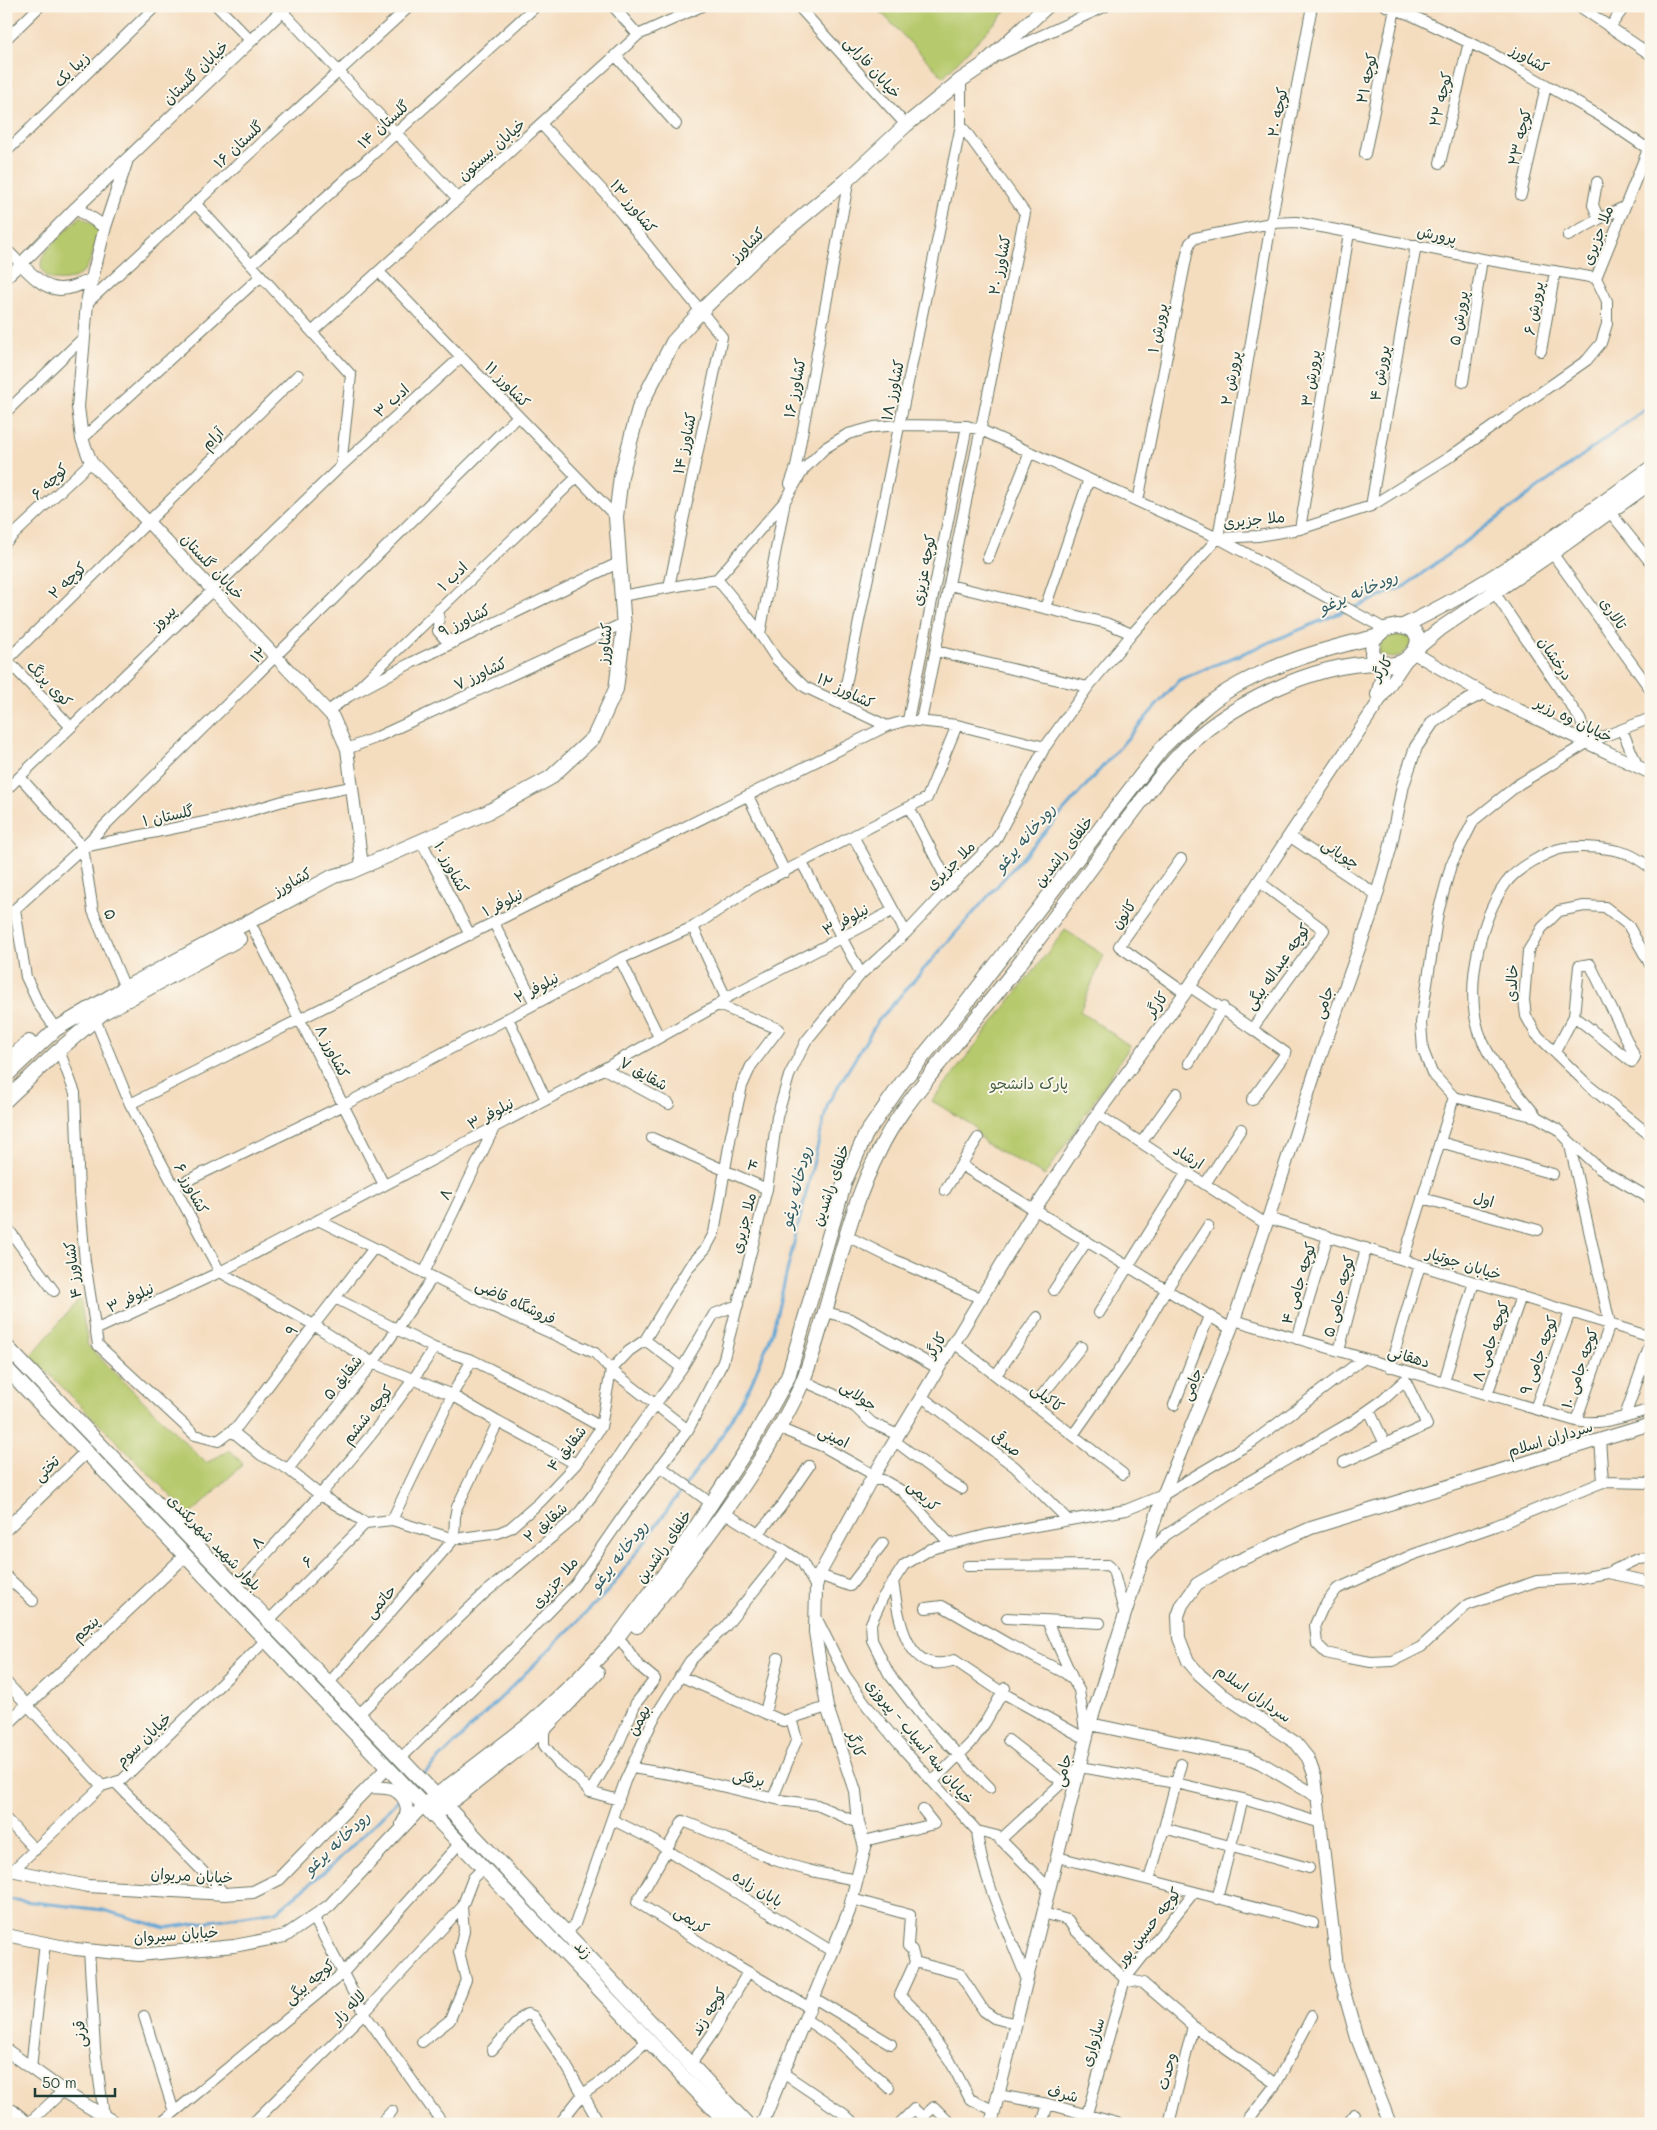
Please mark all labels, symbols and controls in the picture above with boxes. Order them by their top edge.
street label: خیابان فارابی [839,32,906,103]
street label: خیابان گلستان [158,36,232,108]
street label: کشاورز [1506,39,1553,77]
street label: زیبا یک [49,47,93,91]
street label: کوچه ۲۱ [1351,51,1382,105]
street label: کوچه ۲۲ [1424,70,1457,129]
street label: کوچه ۲۰ [1262,85,1293,139]
street label: گلستان ۱۴ [353,95,413,153]
street label: کوچه ۲۳ [1503,107,1536,168]
street label: خیابان بیستون [453,113,529,185]
street label: گلستان ۱۶ [209,116,267,172]
street label: کشاورز ۱۳ [606,175,662,237]
street label: ملا جزیری [1577,202,1617,268]
street label: پرورش [1415,220,1459,249]
street label: کشاورز [725,222,769,266]
street label: کشاورز ۲۰ [983,233,1015,297]
street label: پرورش ۶ [1518,280,1549,337]
street label: پرورش ۵ [1444,289,1473,347]
street label: پرورش ۱ [1142,301,1173,355]
street label: پرورش ۴ [1364,344,1395,403]
street label: پرورش ۳ [1296,348,1325,408]
street label: پرورش ۲ [1215,349,1246,407]
street label: کشاورز ۱۶ [778,356,810,420]
street label: کشاورز ۱۱ [481,357,535,411]
street label: کشاورز ۱۸ [876,358,908,422]
street label: ادب ۳ [369,379,413,421]
street label: کشاورز ۱۴ [668,410,700,476]
street label: آرام [196,422,230,455]
street label: کوچه ۶ [26,458,73,504]
street label: ملا جزیری [1222,506,1286,532]
street label: خیابان گلستان [177,529,249,603]
street label: کوچه عزیزی [906,532,941,608]
street label: کوچه ۲ [44,557,91,604]
street label: ادب ۱ [433,557,471,595]
water label: رودخانه یرغو [1314,565,1401,619]
street label: تالاری [1596,593,1632,633]
street label: کشاورز ۹ [435,599,493,641]
street label: پیروز [145,600,181,635]
street label: کشاورز [592,622,616,665]
street label: درخشان [1534,632,1578,684]
street label: ۱۲ [245,641,271,667]
street label: کارگر [1364,651,1397,686]
street label: کشاورز ۷ [450,652,510,694]
street label: کوی پرنگ [22,655,77,711]
street label: کشاورز ۱۲ [814,668,878,712]
street label: خیابان وه رزیر [1530,691,1616,746]
water label: رودخانه یرغو [987,799,1060,878]
street label: گلستان ۱ [140,800,196,830]
street label: خلفای راشدین [1029,811,1097,891]
street label: چوپانی [1318,833,1364,874]
street label: ملا جزیری [921,836,979,894]
street label: کشاورز ۱۰ [430,837,474,897]
street label: کشاورز [268,862,315,900]
street label: نیلوفر ۱ [478,883,526,922]
street label: کانون [1106,895,1140,933]
street label: نیلوفر ۳ [818,899,872,940]
street label: ۵ [100,906,122,922]
street label: کوچه عبداله بیگی [1240,919,1315,1014]
street label: خالدی [1500,964,1522,1002]
street label: نیلوفر ۲ [510,967,562,1008]
street label: جامی [1308,983,1339,1022]
street label: کارگر [1139,987,1172,1022]
street label: کشاورز ۸ [311,1021,355,1081]
street label: شقایق ۷ [616,1052,672,1094]
park label: پارک دانشجو [989,1073,1068,1094]
street label: نیلوفر ۳ [463,1093,517,1134]
street label: ارشاد [1170,1139,1208,1173]
street label: خلفای راشدین [807,1141,853,1229]
water label: رودخانه یرغو [774,1144,816,1232]
street label: ۴ [744,1154,762,1176]
street label: کشاورز ۶ [170,1159,214,1217]
street label: ۸ [434,1185,456,1203]
street label: اول [1471,1187,1497,1211]
street label: ملا جزیری [726,1190,760,1256]
street label: کوچه جامی ۴ [1276,1239,1321,1327]
street label: کشاورز ۴ [59,1240,85,1300]
street label: خیابان جوتیار [1423,1242,1504,1284]
street label: کوچه جامی ۵ [1317,1253,1360,1339]
street label: فروشگاه قاضی [472,1274,559,1329]
street label: نیلوفر ۳ [103,1277,157,1317]
street label: کوچه جامی ۸ [1467,1298,1514,1384]
street label: کوچه جامی ۹ [1514,1313,1563,1398]
street label: ۹ [280,1320,302,1340]
street label: کوچه جامی ۱۰ [1556,1325,1603,1411]
street label: کارگر [918,1328,950,1363]
street label: دهقانی [1385,1340,1432,1373]
street label: شقایق ۵ [318,1350,366,1404]
street label: جامی [1175,1365,1207,1404]
street label: جولایی [836,1375,881,1416]
street label: کاکیلی [1027,1378,1069,1417]
street label: کوچه ششم [337,1380,399,1450]
street label: سرداران اسلام [1505,1416,1596,1462]
street label: امینی [815,1420,853,1453]
street label: شقایق ۴ [542,1421,590,1475]
street label: صدقی [988,1425,1026,1461]
street label: تختی [29,1450,65,1486]
street label: کریمی [903,1475,945,1516]
street label: بلوار شهید شهریکندی [164,1489,266,1595]
street label: شقایق ۲ [519,1497,571,1547]
street label: خلفای راشدین [630,1505,696,1587]
water label: رودخانه یرغو [583,1516,653,1597]
street label: ۸ [246,1531,268,1553]
street label: ۶ [297,1551,317,1571]
street label: ملا جزیری [526,1552,582,1612]
street label: حاتمی [360,1580,401,1623]
street label: پنجم [67,1610,105,1648]
street label: سرداران اسلام [1211,1660,1296,1728]
street label: خیابان سه آسیاب - پیروزی [861,1674,979,1809]
street label: بهمن [622,1701,654,1739]
street label: خیابان سوم [111,1707,177,1773]
street label: کارگر [843,1726,871,1760]
street label: جامی [1048,1751,1077,1789]
street label: برفکی [731,1764,767,1791]
water label: رودخانه یرغو [297,1806,374,1880]
street label: خیابان مریوان [150,1863,234,1887]
street label: بابان زاده [729,1865,787,1911]
street label: کوچه حسین پور [1111,1883,1186,1971]
street label: کریمی [670,1900,713,1939]
street label: خیابان سیروان [133,1921,219,1948]
street label: زند [571,1936,597,1962]
street label: کوچه بیگی [280,1954,339,2009]
street label: کوچه زند [685,1983,731,2039]
street label: لاله زار [326,1985,369,2029]
street label: سازواری [1075,2015,1109,2069]
street label: قرنی [68,2020,91,2048]
street label: وحدت [1152,2050,1180,2092]
scale bar [35,2065,115,2097]
text: 50 m [42,2072,77,2092]
street label: شرف [1046,2080,1080,2106]

